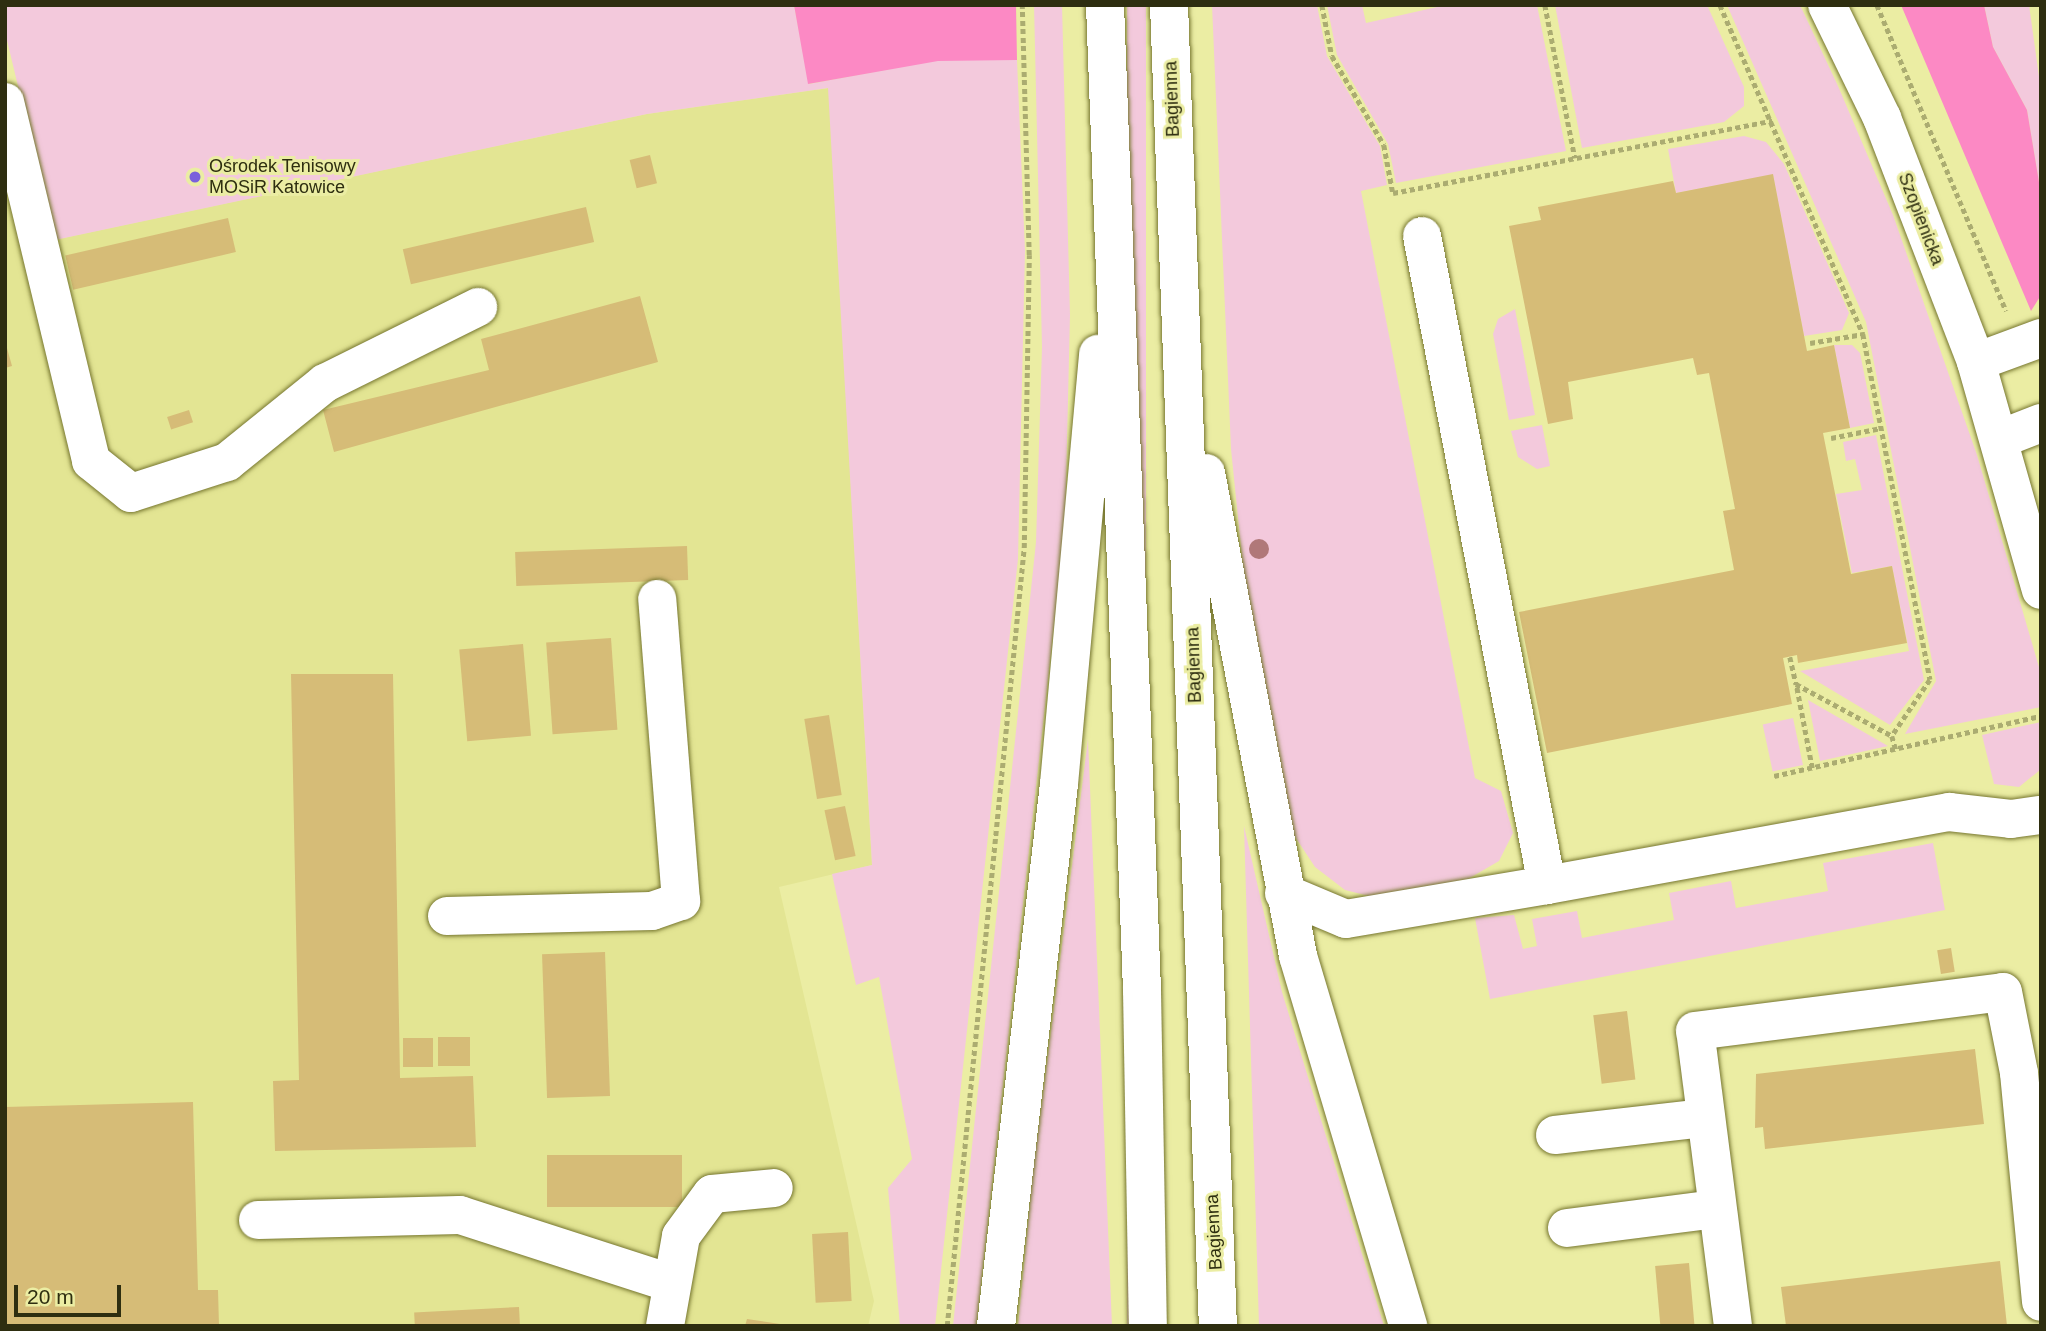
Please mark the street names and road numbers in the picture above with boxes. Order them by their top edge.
street label: Bagienna [1160,61,1184,137]
street label: Szopienicka [1894,170,1948,268]
street label: Bagienna [1182,627,1206,703]
street label: Bagienna [1201,1193,1227,1271]

